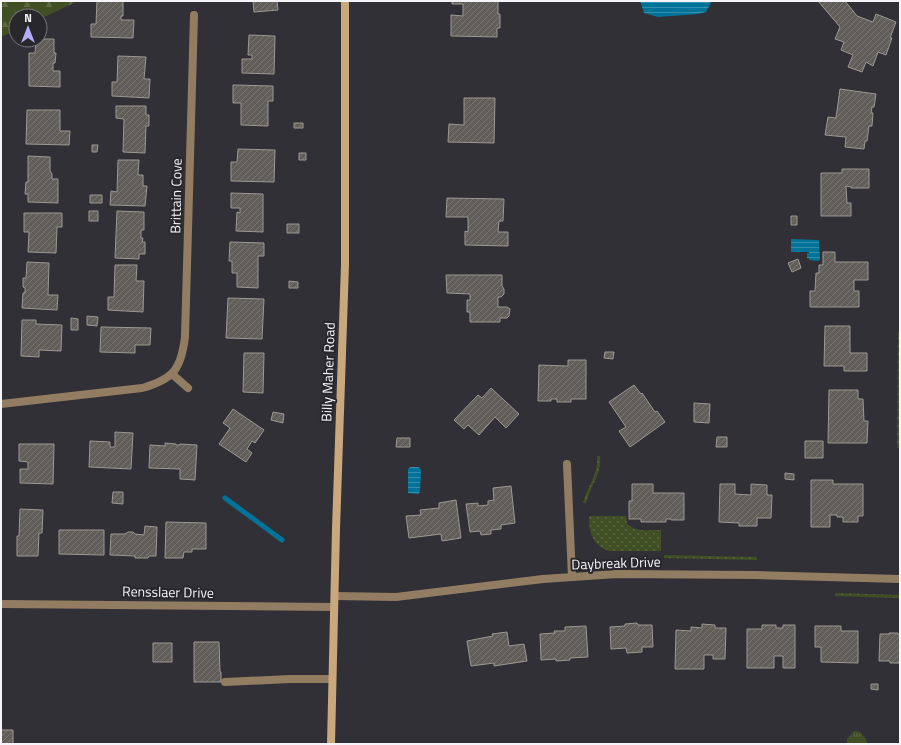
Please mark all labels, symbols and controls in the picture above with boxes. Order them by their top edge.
north arrow [8,8,48,48]
text: N [24,10,32,26]
street label: Brittain Cove [164,158,187,234]
street label: Billy Maher Road [315,322,340,422]
street label: Daybreak Drive [571,550,661,575]
street label: Rensslaer Drive [122,580,214,603]

